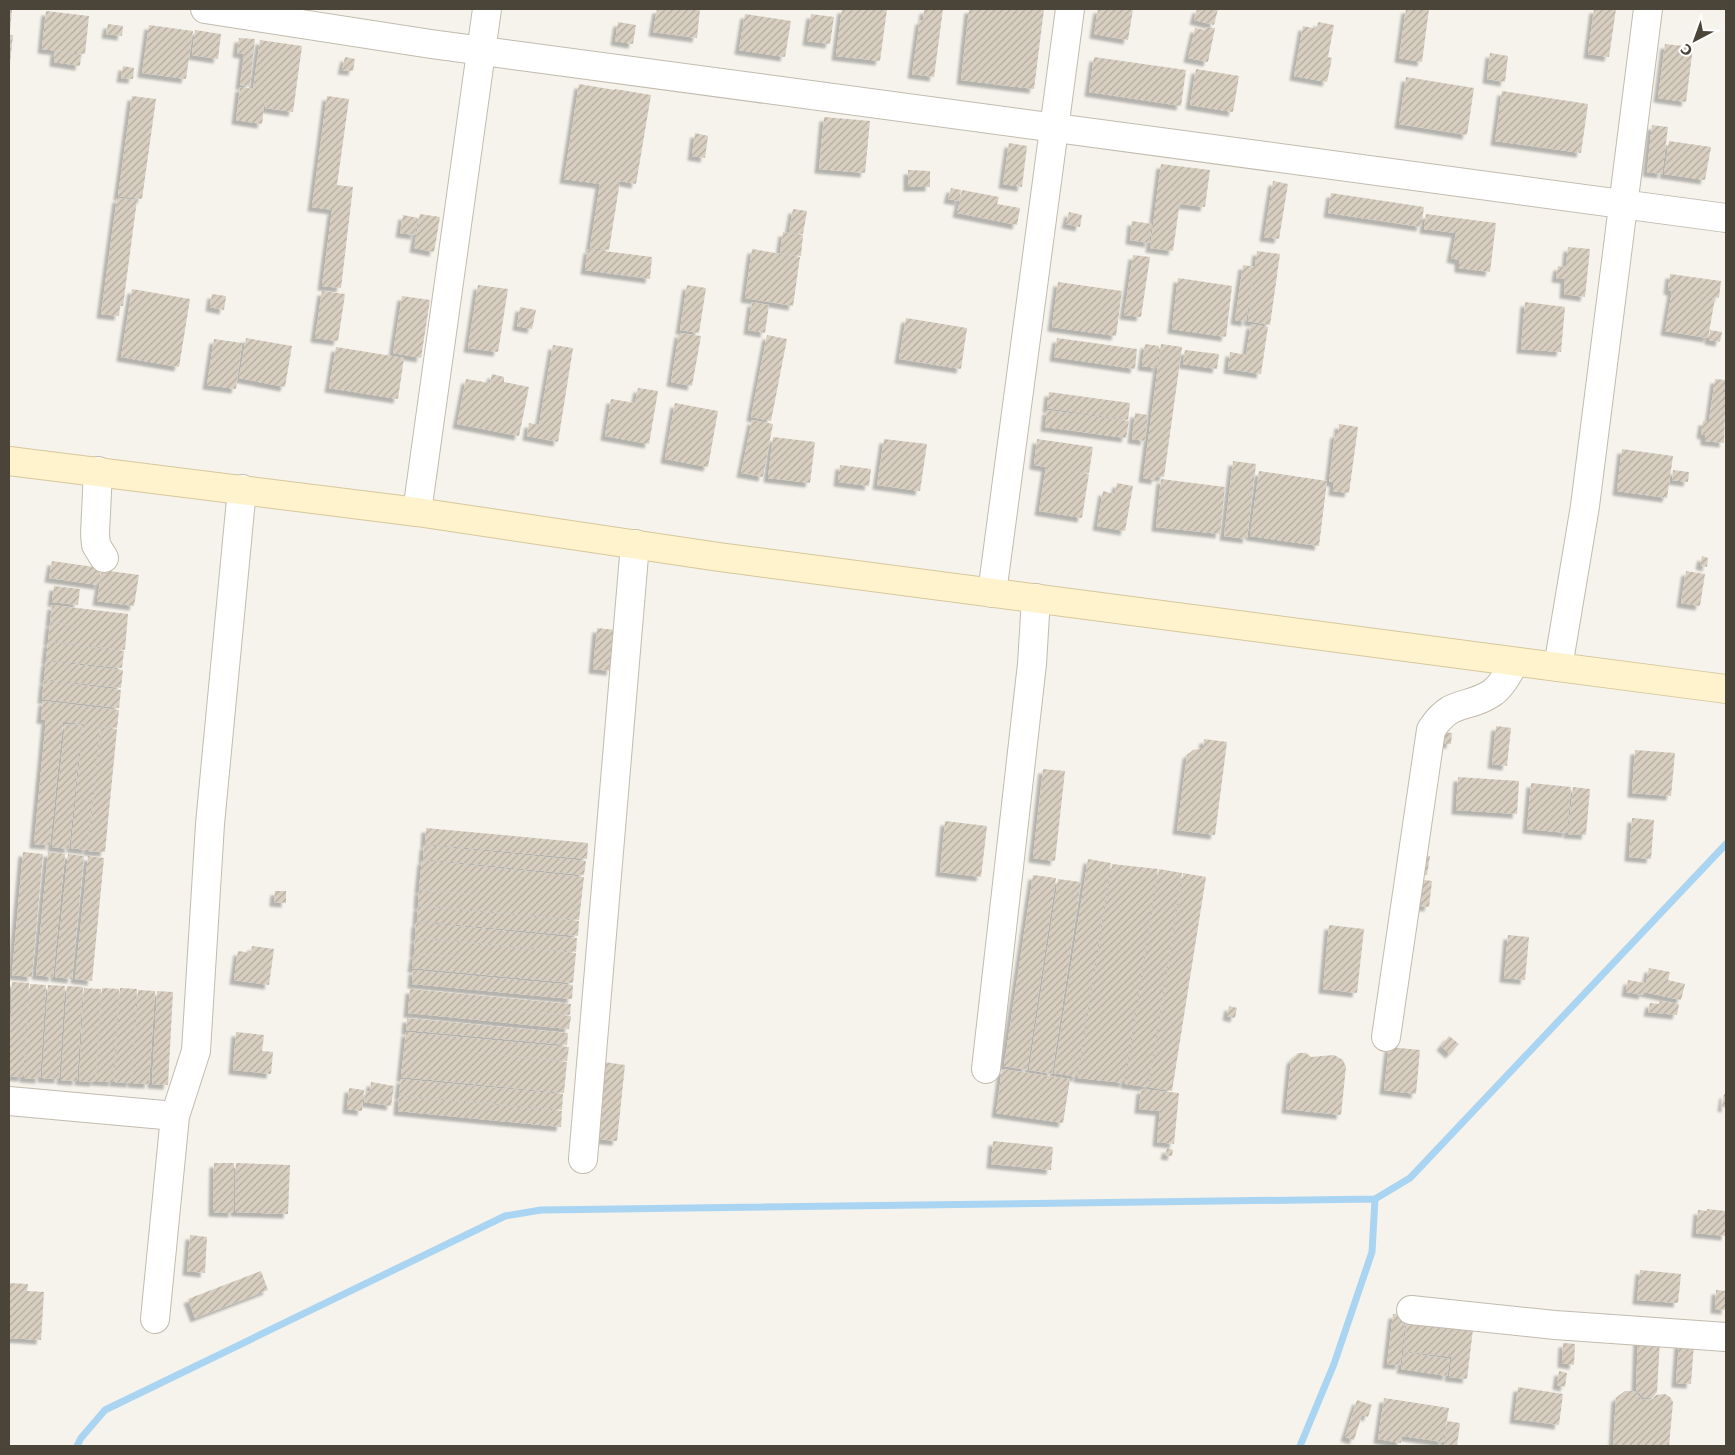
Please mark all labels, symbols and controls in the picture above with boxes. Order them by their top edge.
north arrow [1670,15,1720,65]
text: С [1677,40,1696,59]

